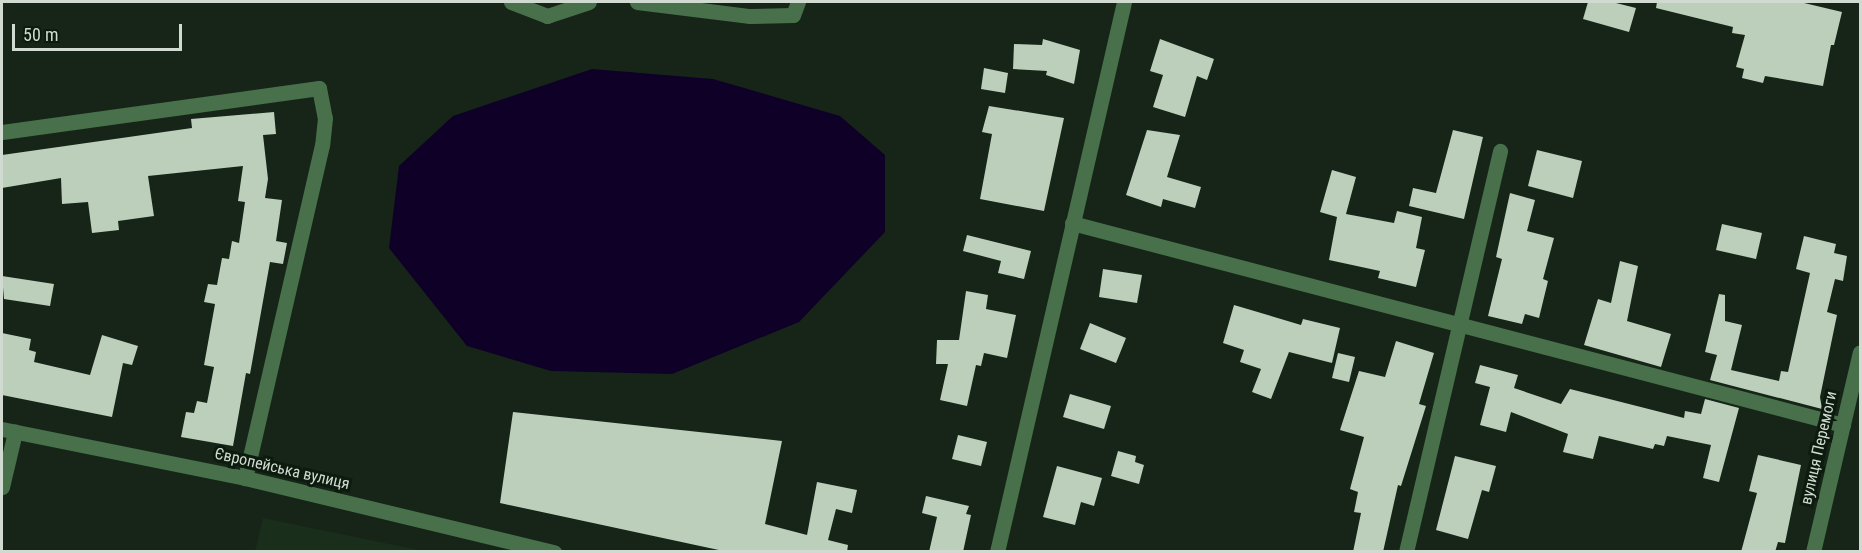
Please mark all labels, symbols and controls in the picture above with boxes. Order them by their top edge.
scale bar [15,12,184,50]
text: 50 m [23,24,58,45]
street label: вулиця Перемоги [1797,389,1841,507]
street label: Європейська вулиця [213,444,351,494]

